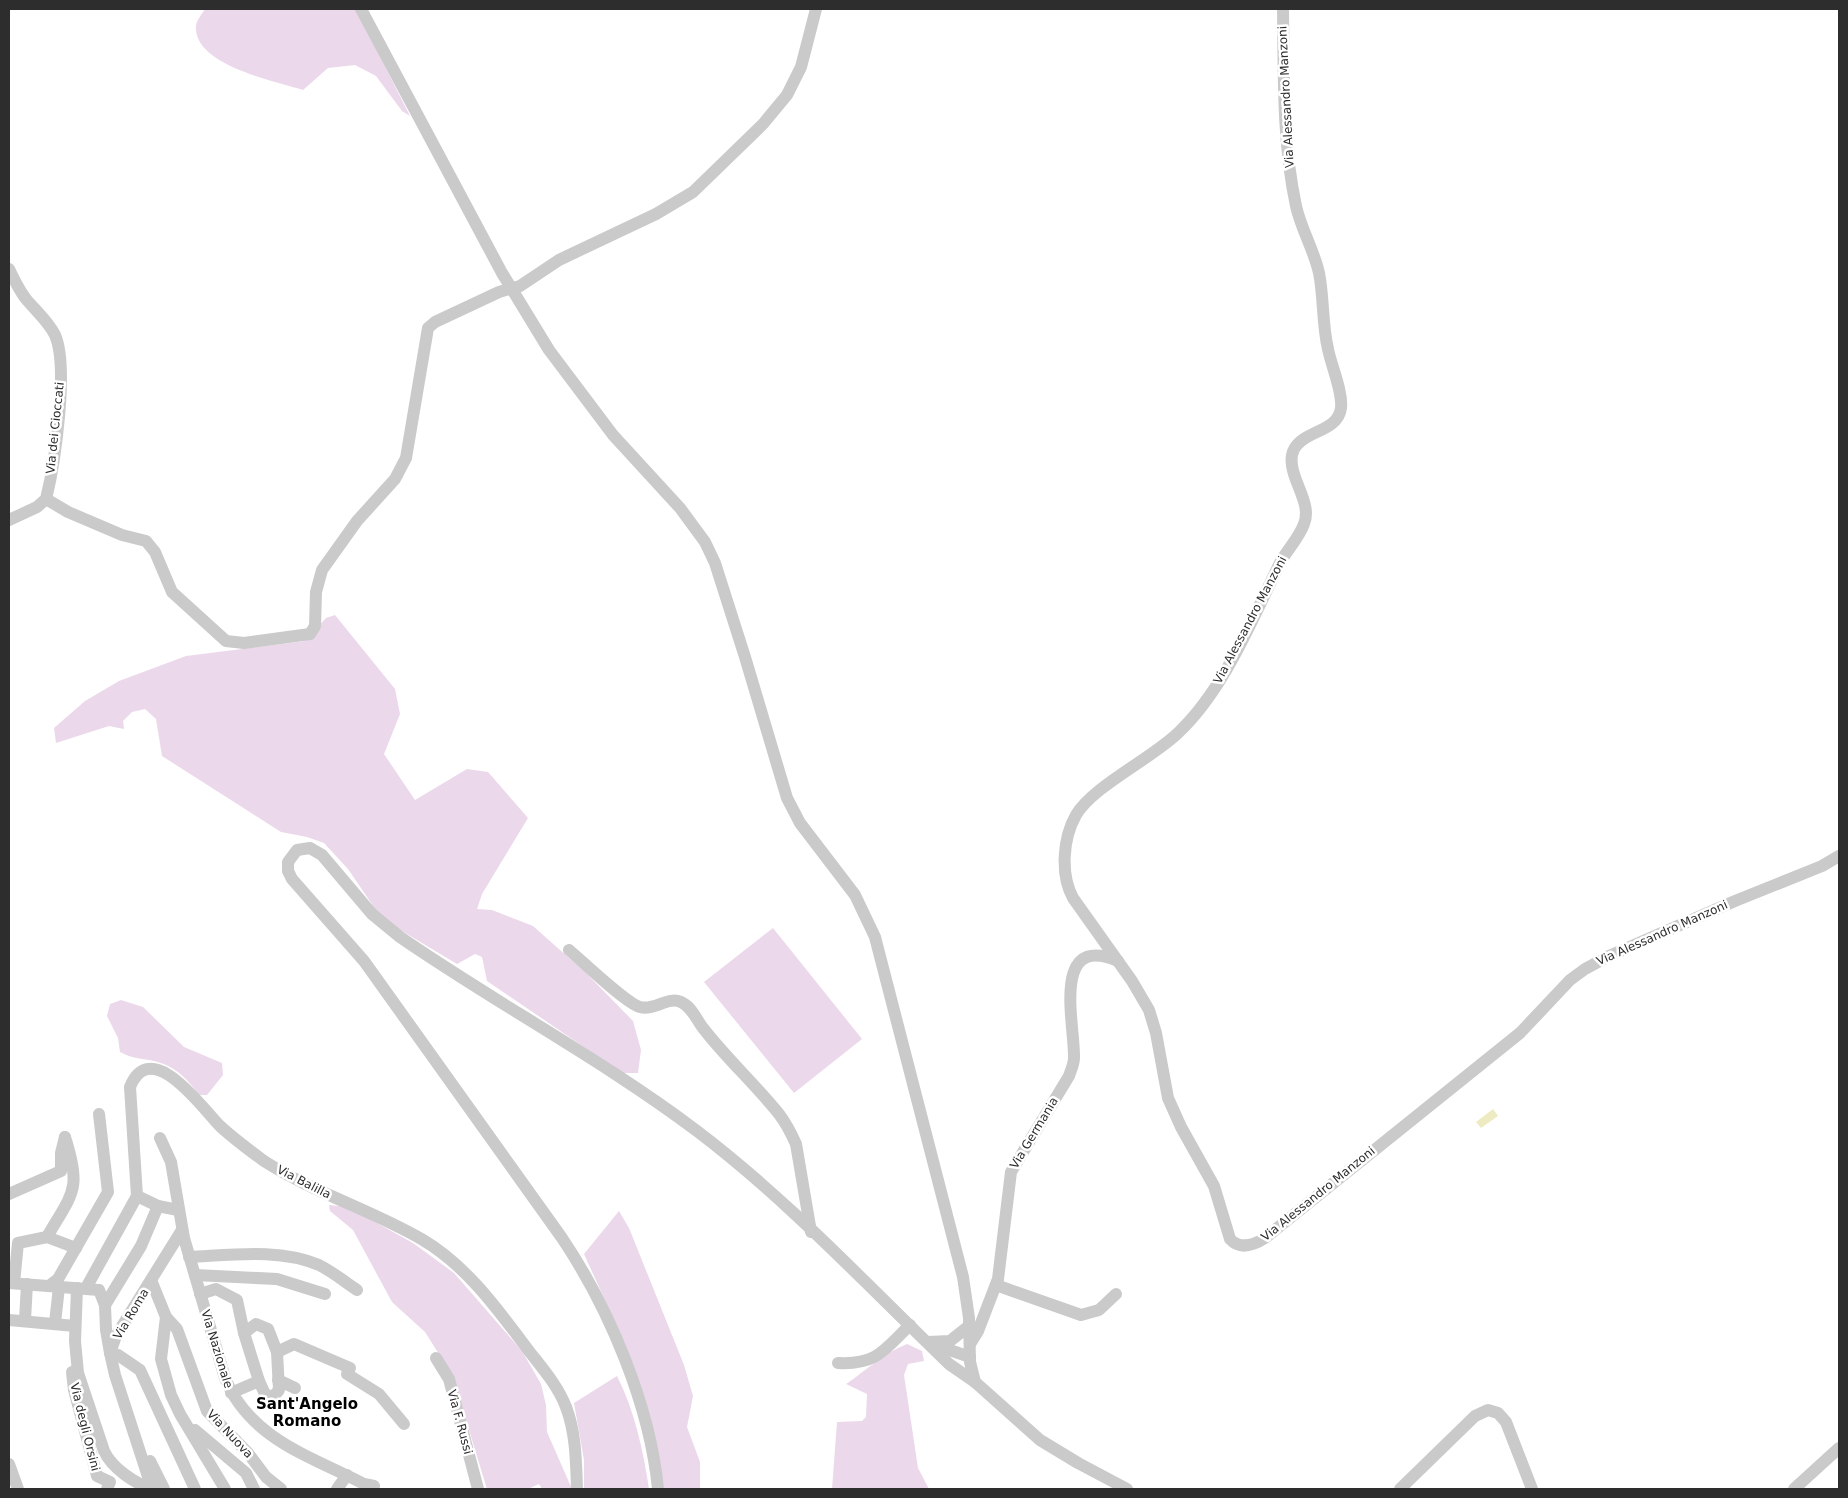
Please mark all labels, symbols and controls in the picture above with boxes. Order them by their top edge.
street label: Via Alessandro Manzoni [1275,26,1297,168]
street label: Via dei Cioccati [43,381,67,475]
street label: Via Alessandro Manzoni [1210,554,1290,686]
street label: Via Alessandro Manzoni [1594,898,1730,968]
street label: Via Germania [1007,1095,1061,1171]
street label: Via Alessandro Manzoni [1258,1144,1378,1244]
street label: Via Balilla [275,1162,333,1202]
street label: Via Roma [110,1286,152,1342]
street label: Via Nazionale [198,1308,236,1390]
street label: Via degli Orsini [67,1381,103,1473]
street label: Via F. Russi [445,1388,475,1456]
district label: Sant'Angelo Romano [256,1395,358,1430]
street label: Via Nuova [204,1407,256,1461]

